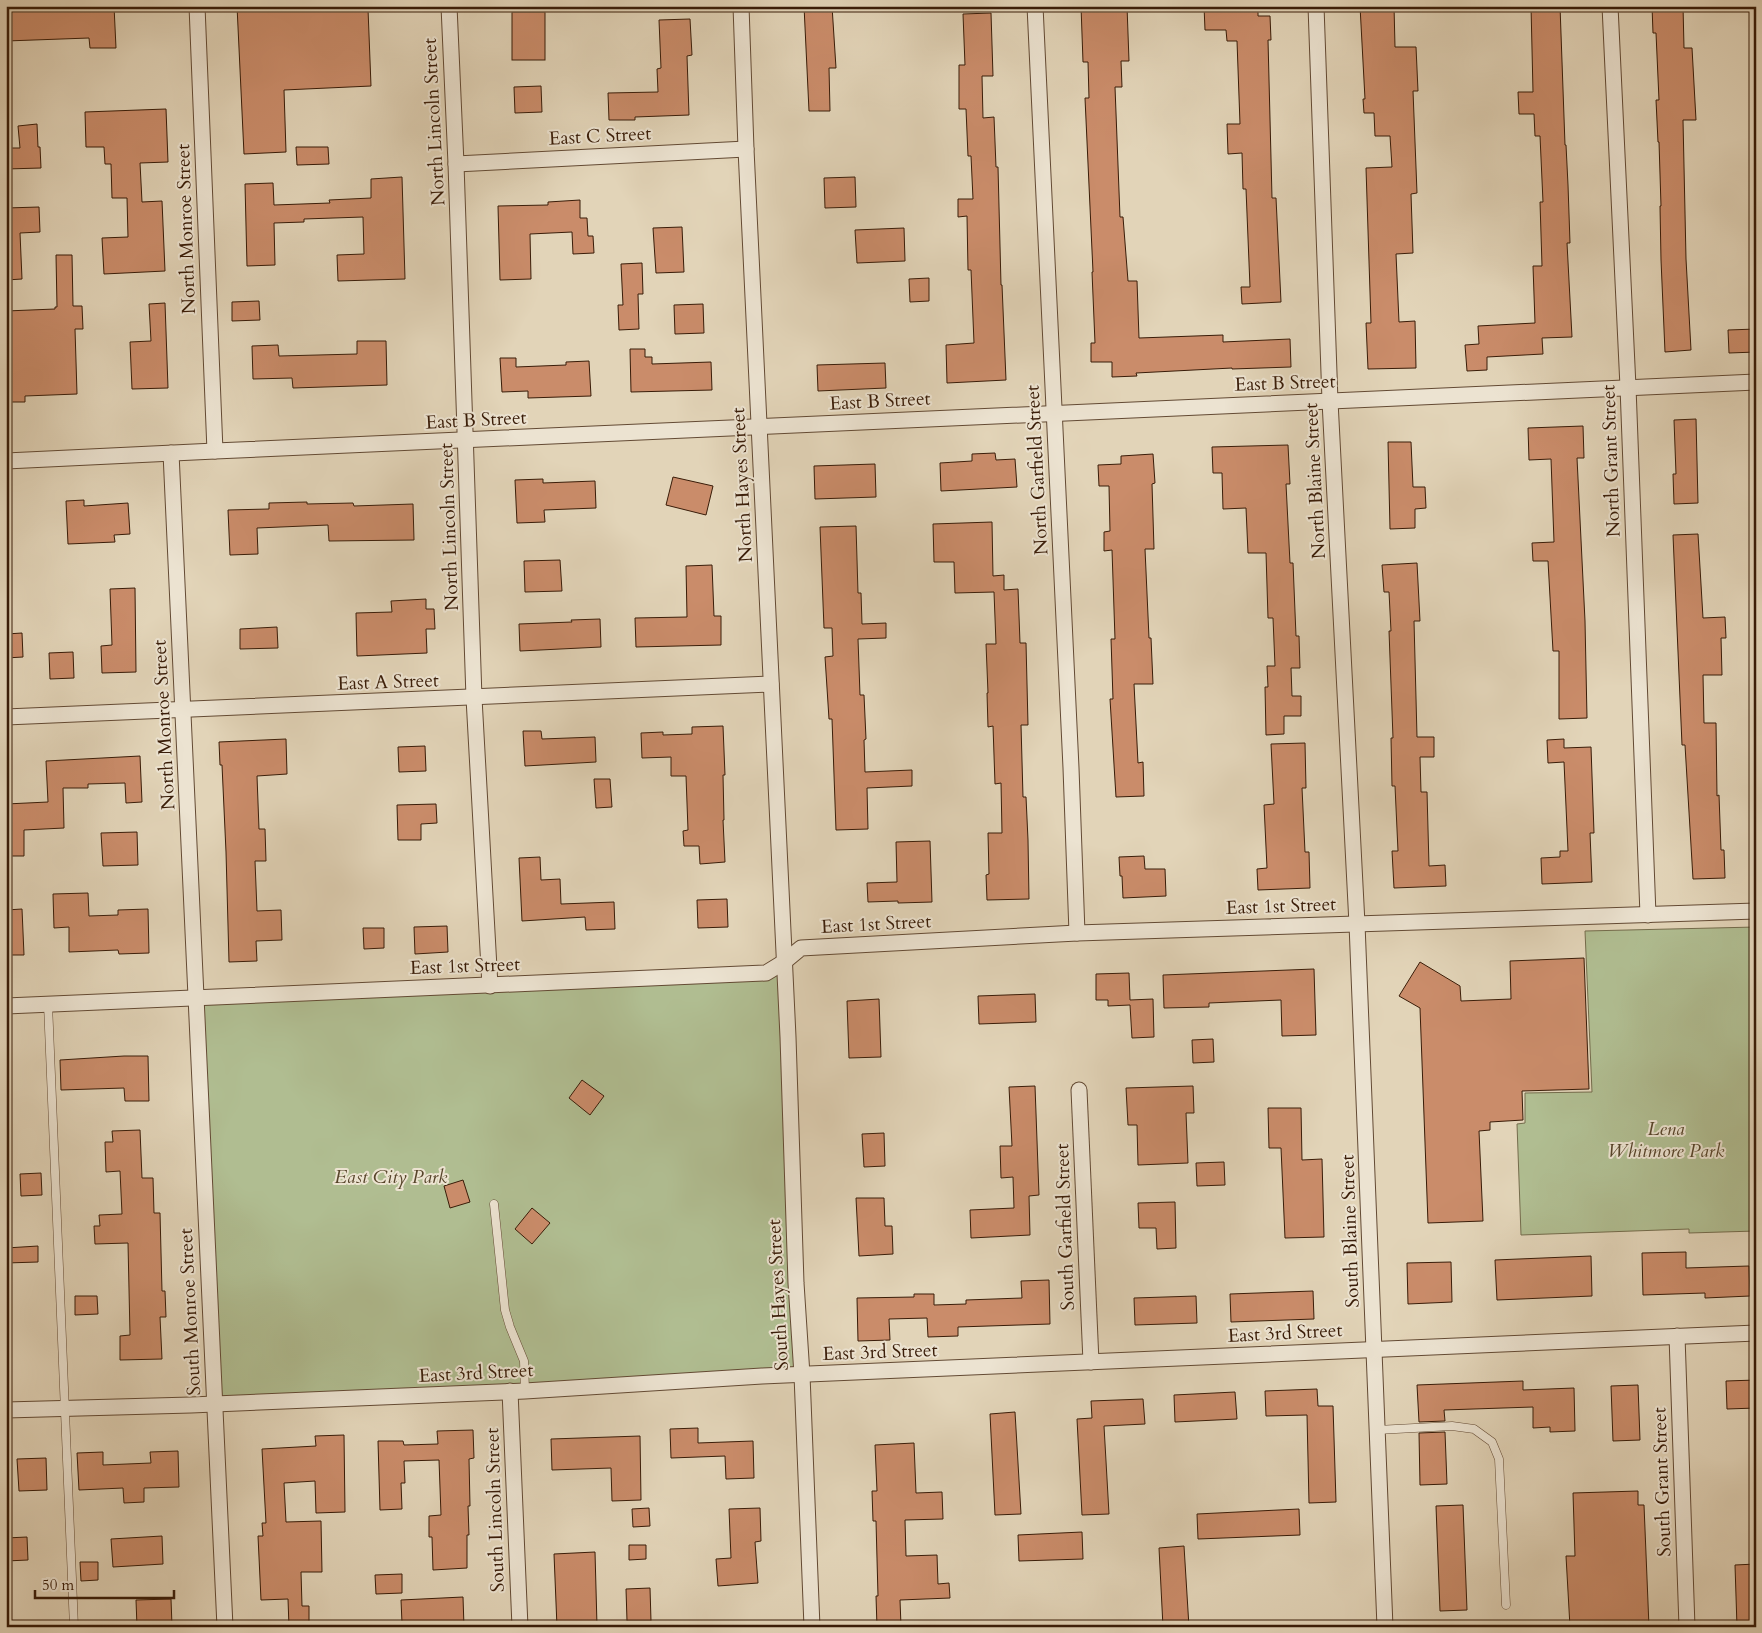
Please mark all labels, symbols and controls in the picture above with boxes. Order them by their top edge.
street label: North Lincoln Street [417,37,451,207]
street label: East C Street [548,120,652,152]
street label: North Monroe Street [170,143,202,315]
street label: East B Street [1234,368,1336,398]
street label: North Garfield Street [1020,384,1054,556]
street label: North Grant Street [1595,384,1627,538]
street label: East B Street [829,385,931,417]
street label: North Blaine Street [1298,402,1332,560]
street label: East B Street [425,404,527,436]
street label: North Hayes Street [725,407,759,563]
street label: North Lincoln Street [433,443,465,611]
street label: North Monroe Street [147,639,181,811]
street label: East A Street [337,667,439,697]
street label: East 1st Street [1225,891,1337,921]
street label: East 1st Street [820,908,932,940]
street label: East 1st Street [409,951,521,981]
park label: Lena Whitmore Park [1608,1116,1725,1164]
street label: South Garfield Street [1049,1143,1081,1311]
street label: South Blaine Street [1334,1154,1366,1308]
park label: East City Park [335,1164,448,1190]
street label: South Hayes Street [761,1219,795,1371]
street label: South Monroe Street [173,1228,207,1396]
street label: East 3rd Street [1227,1317,1343,1349]
street label: East 3rd Street [822,1337,938,1367]
street label: East 3rd Street [418,1357,534,1389]
street label: South Grant Street [1646,1407,1678,1557]
street label: South Lincoln Street [479,1427,511,1593]
scale bar [35,1568,174,1600]
text: 50 m [42,1575,74,1595]

